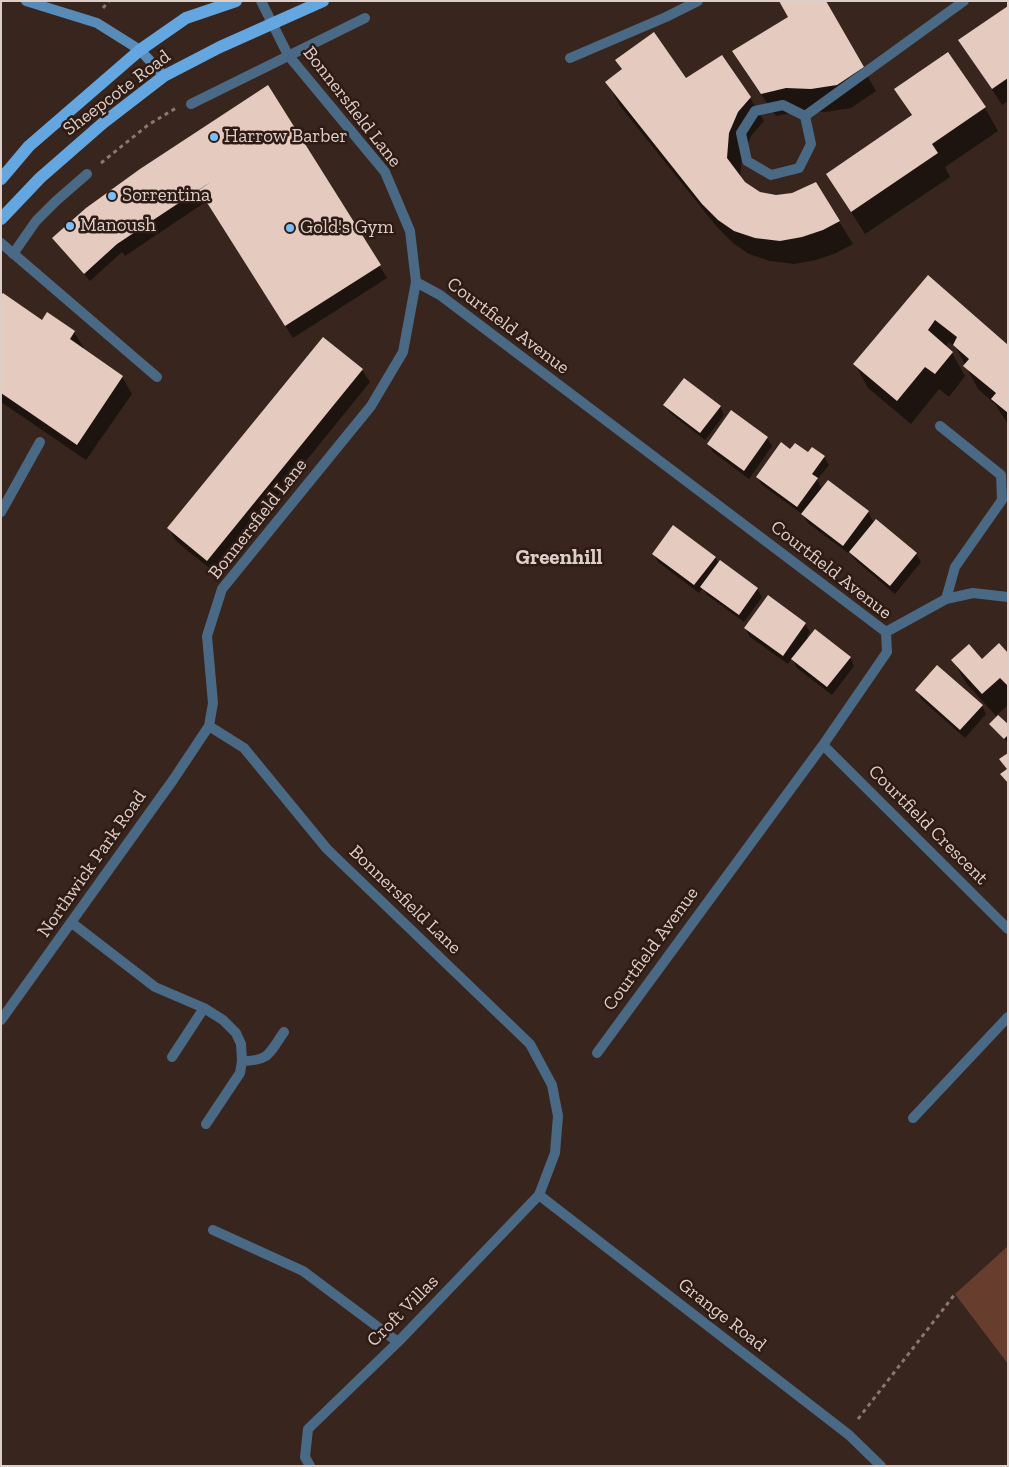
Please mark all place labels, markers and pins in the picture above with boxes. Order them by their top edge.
place label: Harrow Barber [224,126,347,148]
marker: Harrow Barber [208,131,220,143]
place label: Sorrentina [122,185,210,207]
marker: Sorrentina [106,190,118,202]
place label: Manoush [80,215,156,237]
place label: Gold's Gym [300,217,394,239]
marker: Manoush [64,220,76,232]
marker: Gold's Gym [284,222,296,234]

